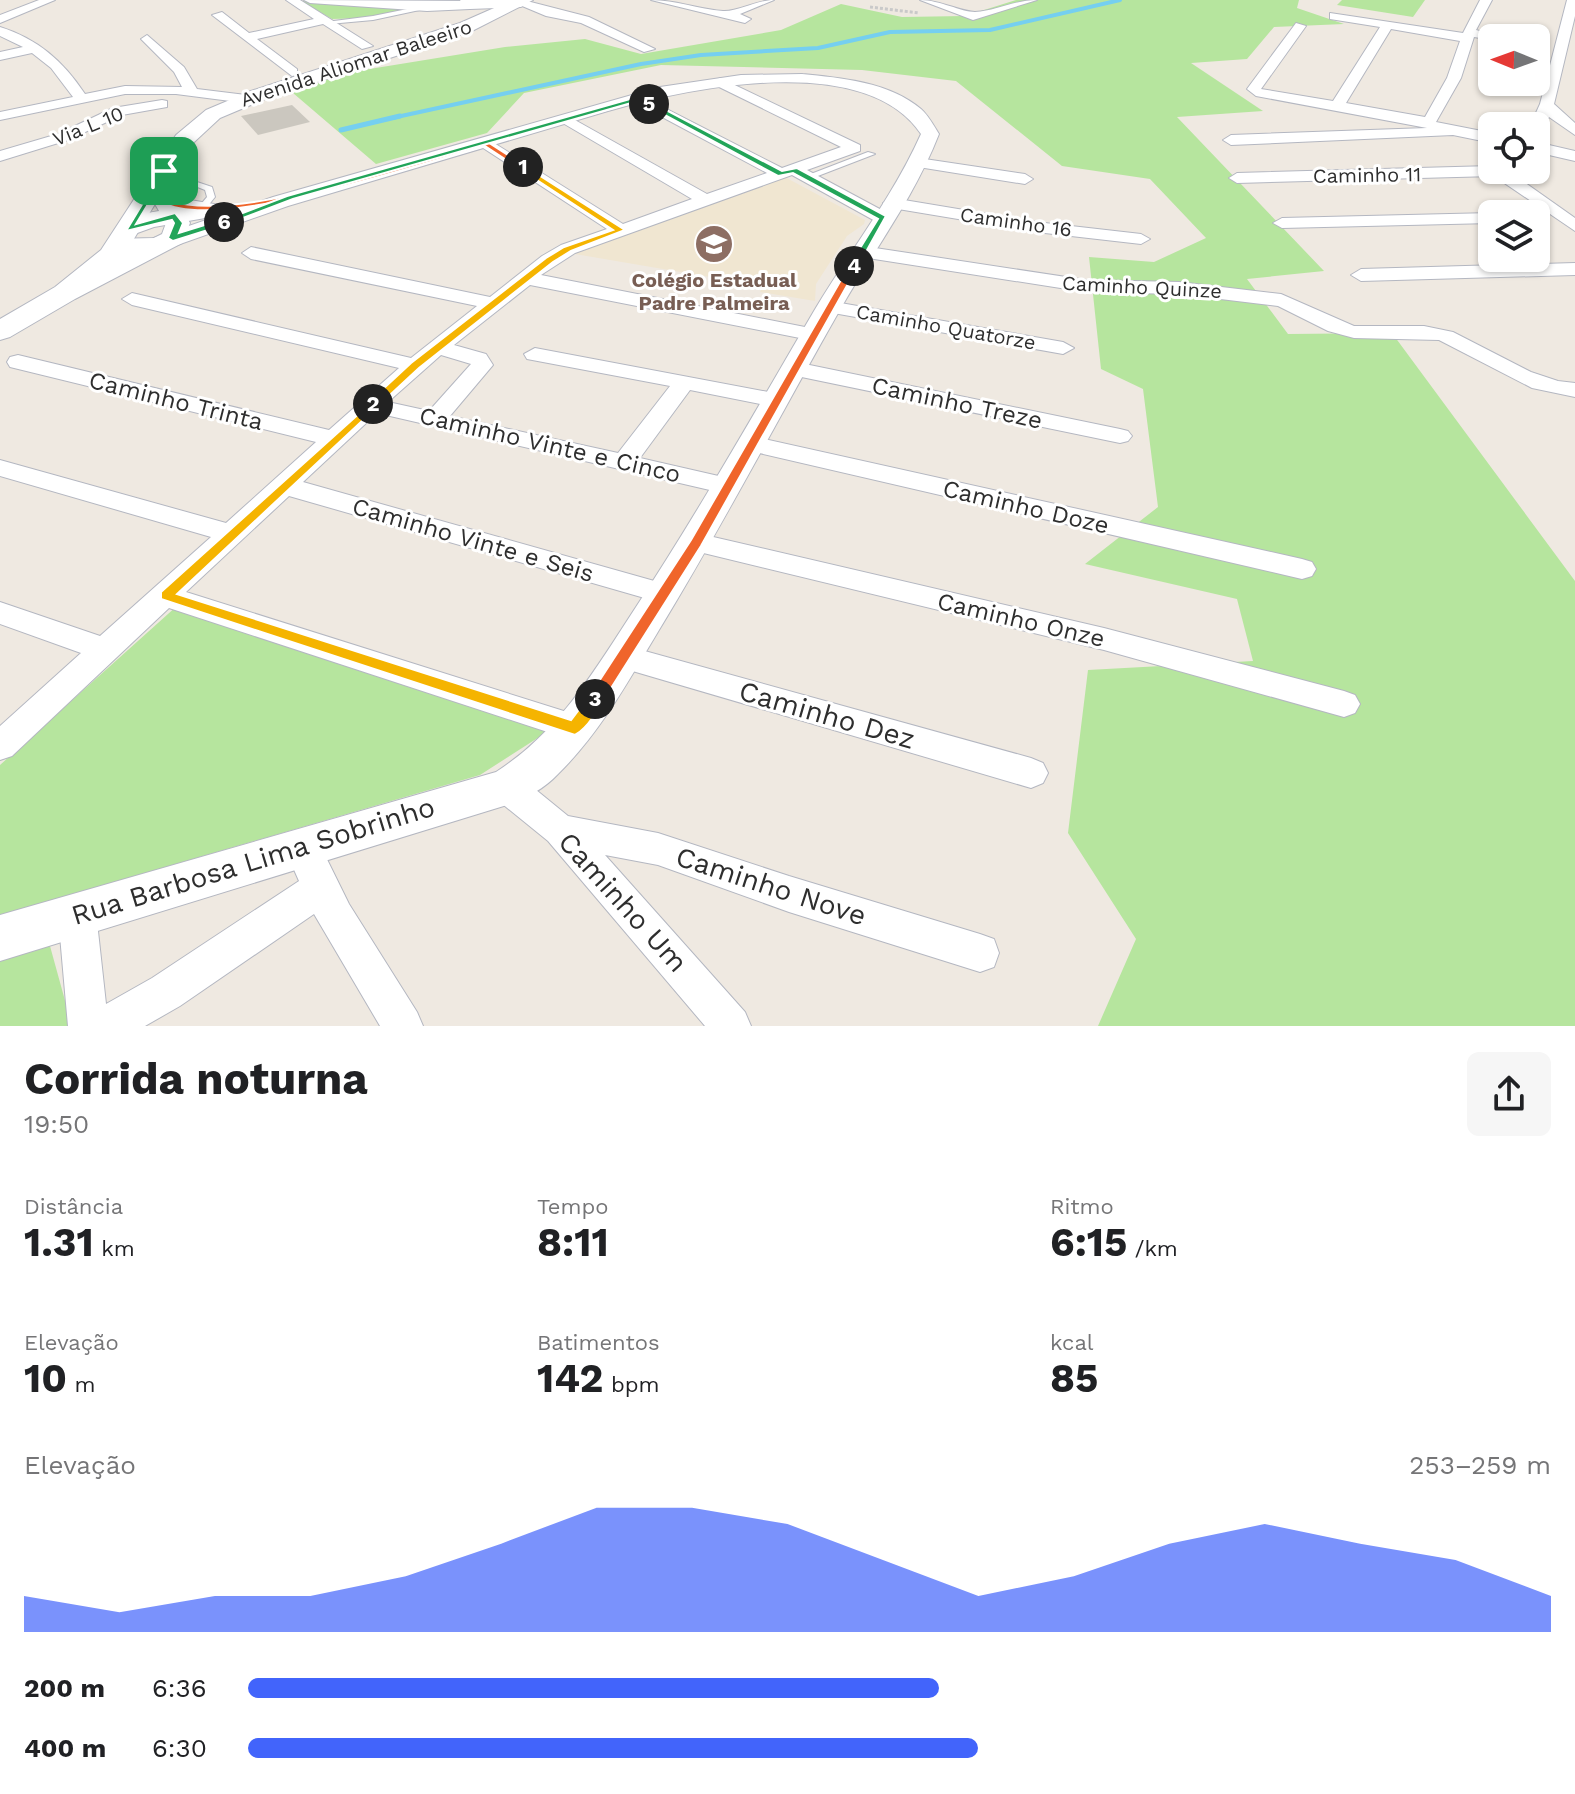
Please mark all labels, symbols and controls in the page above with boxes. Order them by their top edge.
street label: Avenida Aliomar Baleeiro [237,14,475,112]
north arrow [1478,24,1550,96]
map controls [1478,24,1550,272]
pin: 5 [629,84,669,124]
text: 5 [643,91,655,116]
street label: Via L 10 [49,101,127,151]
button: locate [1478,112,1550,184]
pin [130,137,198,205]
pin: 1 [503,147,543,187]
icon: arrive [142,149,186,193]
text: 1 [518,154,528,179]
street label: Caminho 11 [1313,162,1421,188]
button: layers [1478,200,1550,272]
pin: 6 [204,202,244,242]
street label: Caminho 16 [959,202,1073,242]
text: 6 [217,209,231,234]
school or university icon: Colégio Estadual Padre Palmeira [693,223,735,265]
pin: 4 [834,246,874,286]
text: 4 [847,253,861,278]
place label: Colégio Estadual Padre Palmeira [631,268,797,315]
street label: Caminho Quinze [1061,271,1223,303]
street label: Caminho Quatorze [854,299,1038,355]
street label: Caminho Trinta [86,366,266,436]
street label: Caminho Treze [869,371,1045,435]
pin: 2 [353,384,393,424]
text: 2 [366,391,380,416]
street label: Caminho Vinte e Cinco [417,401,683,489]
street label: Caminho Doze [940,474,1112,540]
street label: Caminho Vinte e Seis [349,492,597,588]
street label: Caminho Onze [935,587,1107,653]
street label: Caminho Dez [735,674,919,756]
pin: 3 [575,679,615,719]
text: 3 [588,686,602,711]
street label: Rua Barbosa Lima Sobrinho [67,790,439,932]
street label: Caminho Um [552,825,694,979]
street label: Caminho Nove [672,840,870,932]
button: share [1467,1052,1551,1136]
text: Corrida noturna [24,1053,368,1105]
text: 19:50 [24,1109,89,1139]
text: Distância [24,1194,123,1219]
text: Tempo [537,1194,609,1219]
text: Ritmo [1050,1194,1114,1219]
text: 1.31 [24,1219,94,1266]
text: 8:11 [537,1219,609,1266]
text: 6:15 [1050,1219,1127,1266]
text: km [94,1236,135,1261]
text: /km [1127,1236,1178,1261]
text: Elevação [24,1330,119,1355]
text: Batimentos [537,1330,660,1355]
text: kcal [1050,1330,1094,1355]
text: 10 [24,1355,67,1402]
text: 142 [537,1355,603,1402]
text: 85 [1050,1355,1098,1402]
text: m [67,1372,95,1397]
text: bpm [603,1372,660,1397]
text: Elevação [24,1450,136,1480]
text: 253–259 m [1409,1450,1551,1480]
text: 200 m [24,1673,105,1703]
text: 6:36 [152,1673,206,1703]
text: 400 m [24,1733,106,1763]
text: 6:30 [152,1733,207,1763]

